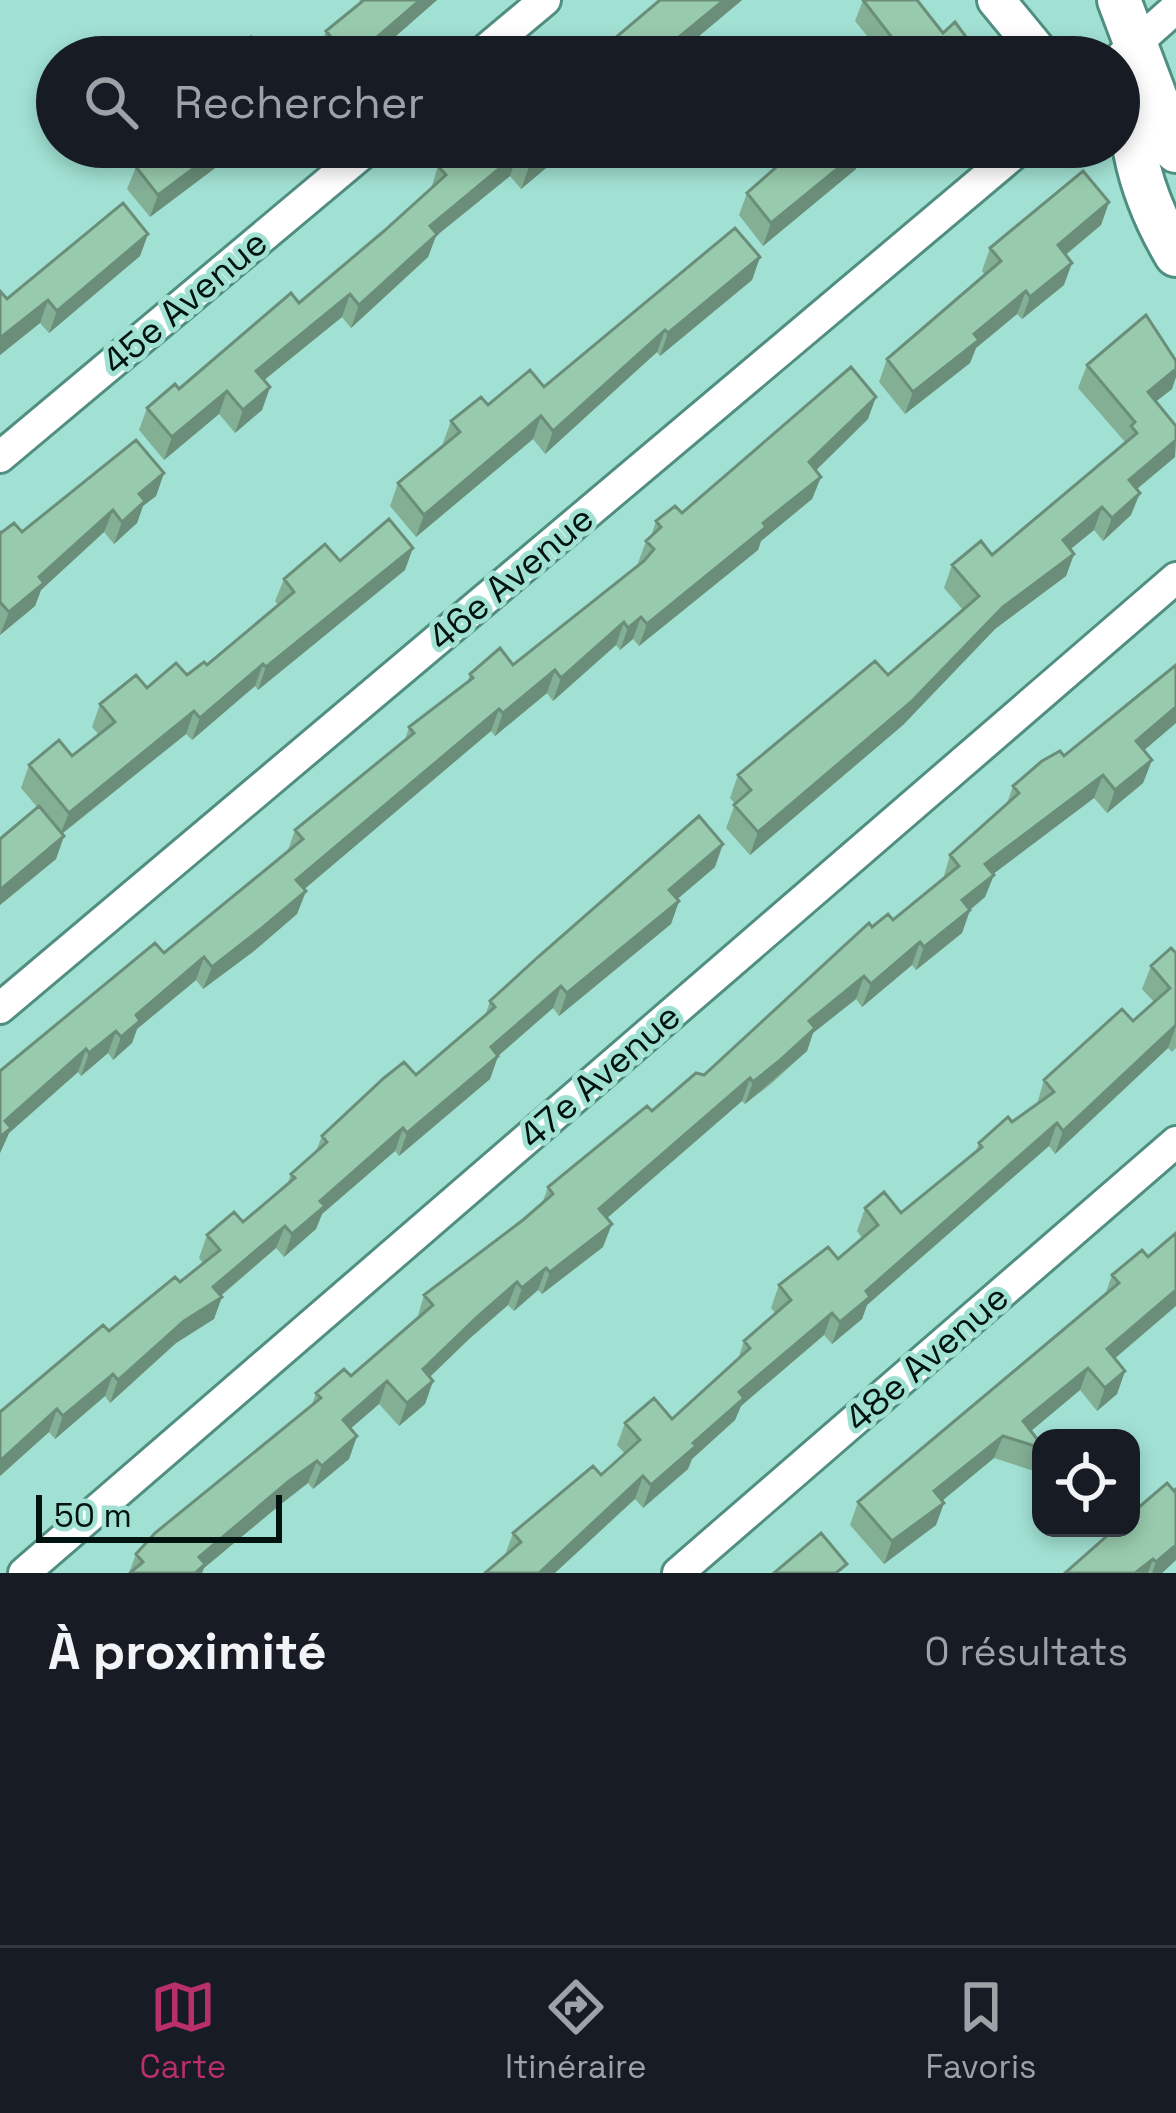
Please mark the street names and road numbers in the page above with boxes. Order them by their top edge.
street label: 45e Avenue [93,220,277,384]
street label: 46e Avenue [419,496,603,660]
street label: 47e Avenue [510,993,690,1159]
street label: 48e Avenue [836,1274,1018,1442]

